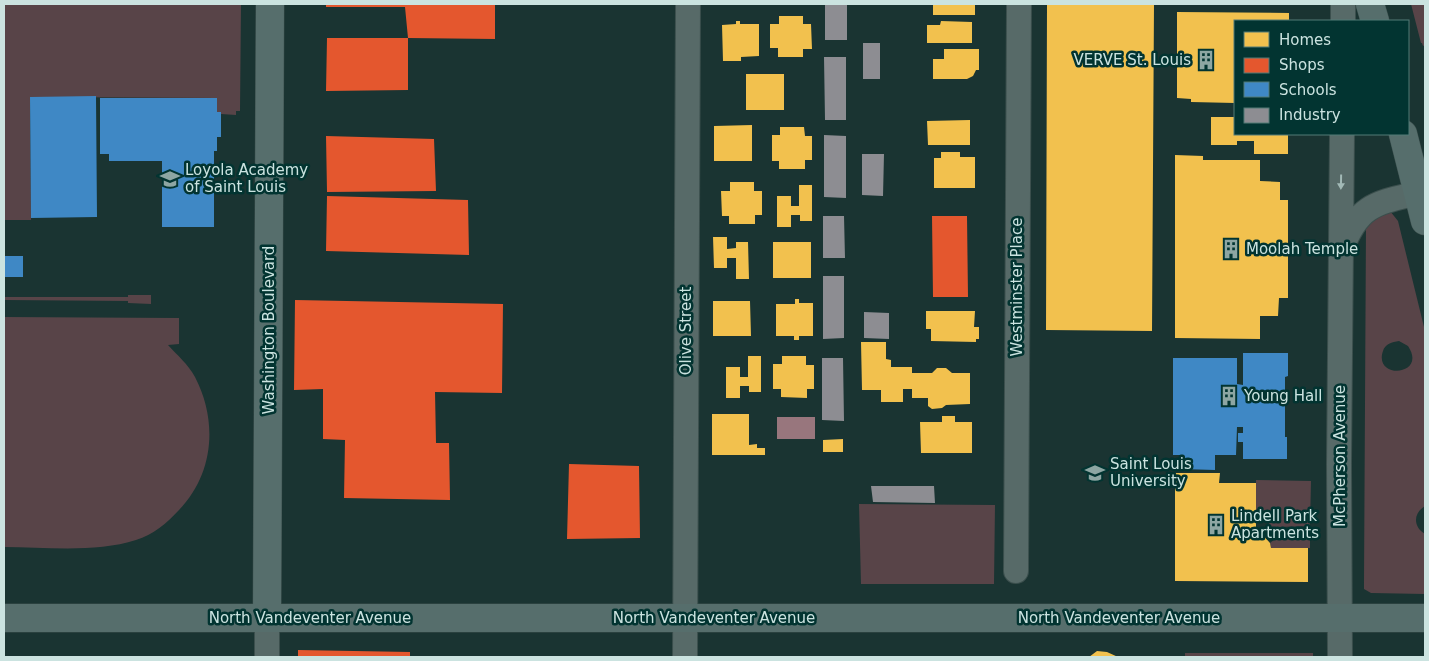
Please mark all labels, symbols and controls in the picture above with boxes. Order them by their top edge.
legend [1234,20,1409,135]
text: Homes [1279,31,1331,49]
building icon: VERVE St. Louis [1195,49,1217,71]
place label: VERVE St. Louis [1073,51,1191,69]
text: Shops [1279,56,1325,74]
text: Schools [1279,81,1337,99]
text: Industry [1279,106,1341,124]
place label: Loyola Academy of Saint Louis [185,161,308,196]
school or university icon: Loyola Academy of Saint Louis [159,168,181,190]
one-way arrow [1337,175,1345,191]
street label: Westminster Place [1008,218,1026,356]
building icon: Moolah Temple [1220,238,1242,260]
place label: Moolah Temple [1246,240,1358,258]
street label: Washington Boulevard [260,246,278,414]
street label: Olive Street [677,287,695,375]
building icon: Young Hall [1218,385,1240,407]
street label: McPherson Avenue [1331,385,1349,527]
place label: Young Hall [1243,387,1322,405]
place label: Saint Louis University [1110,455,1192,490]
school or university icon: Saint Louis University [1084,462,1106,484]
place label: Lindell Park Apartments [1231,507,1319,542]
building icon: Lindell Park Apartments [1205,514,1227,536]
street label: North Vandeventer Avenue [209,609,411,627]
street label: North Vandeventer Avenue [613,609,815,627]
street label: North Vandeventer Avenue [1018,609,1220,627]

